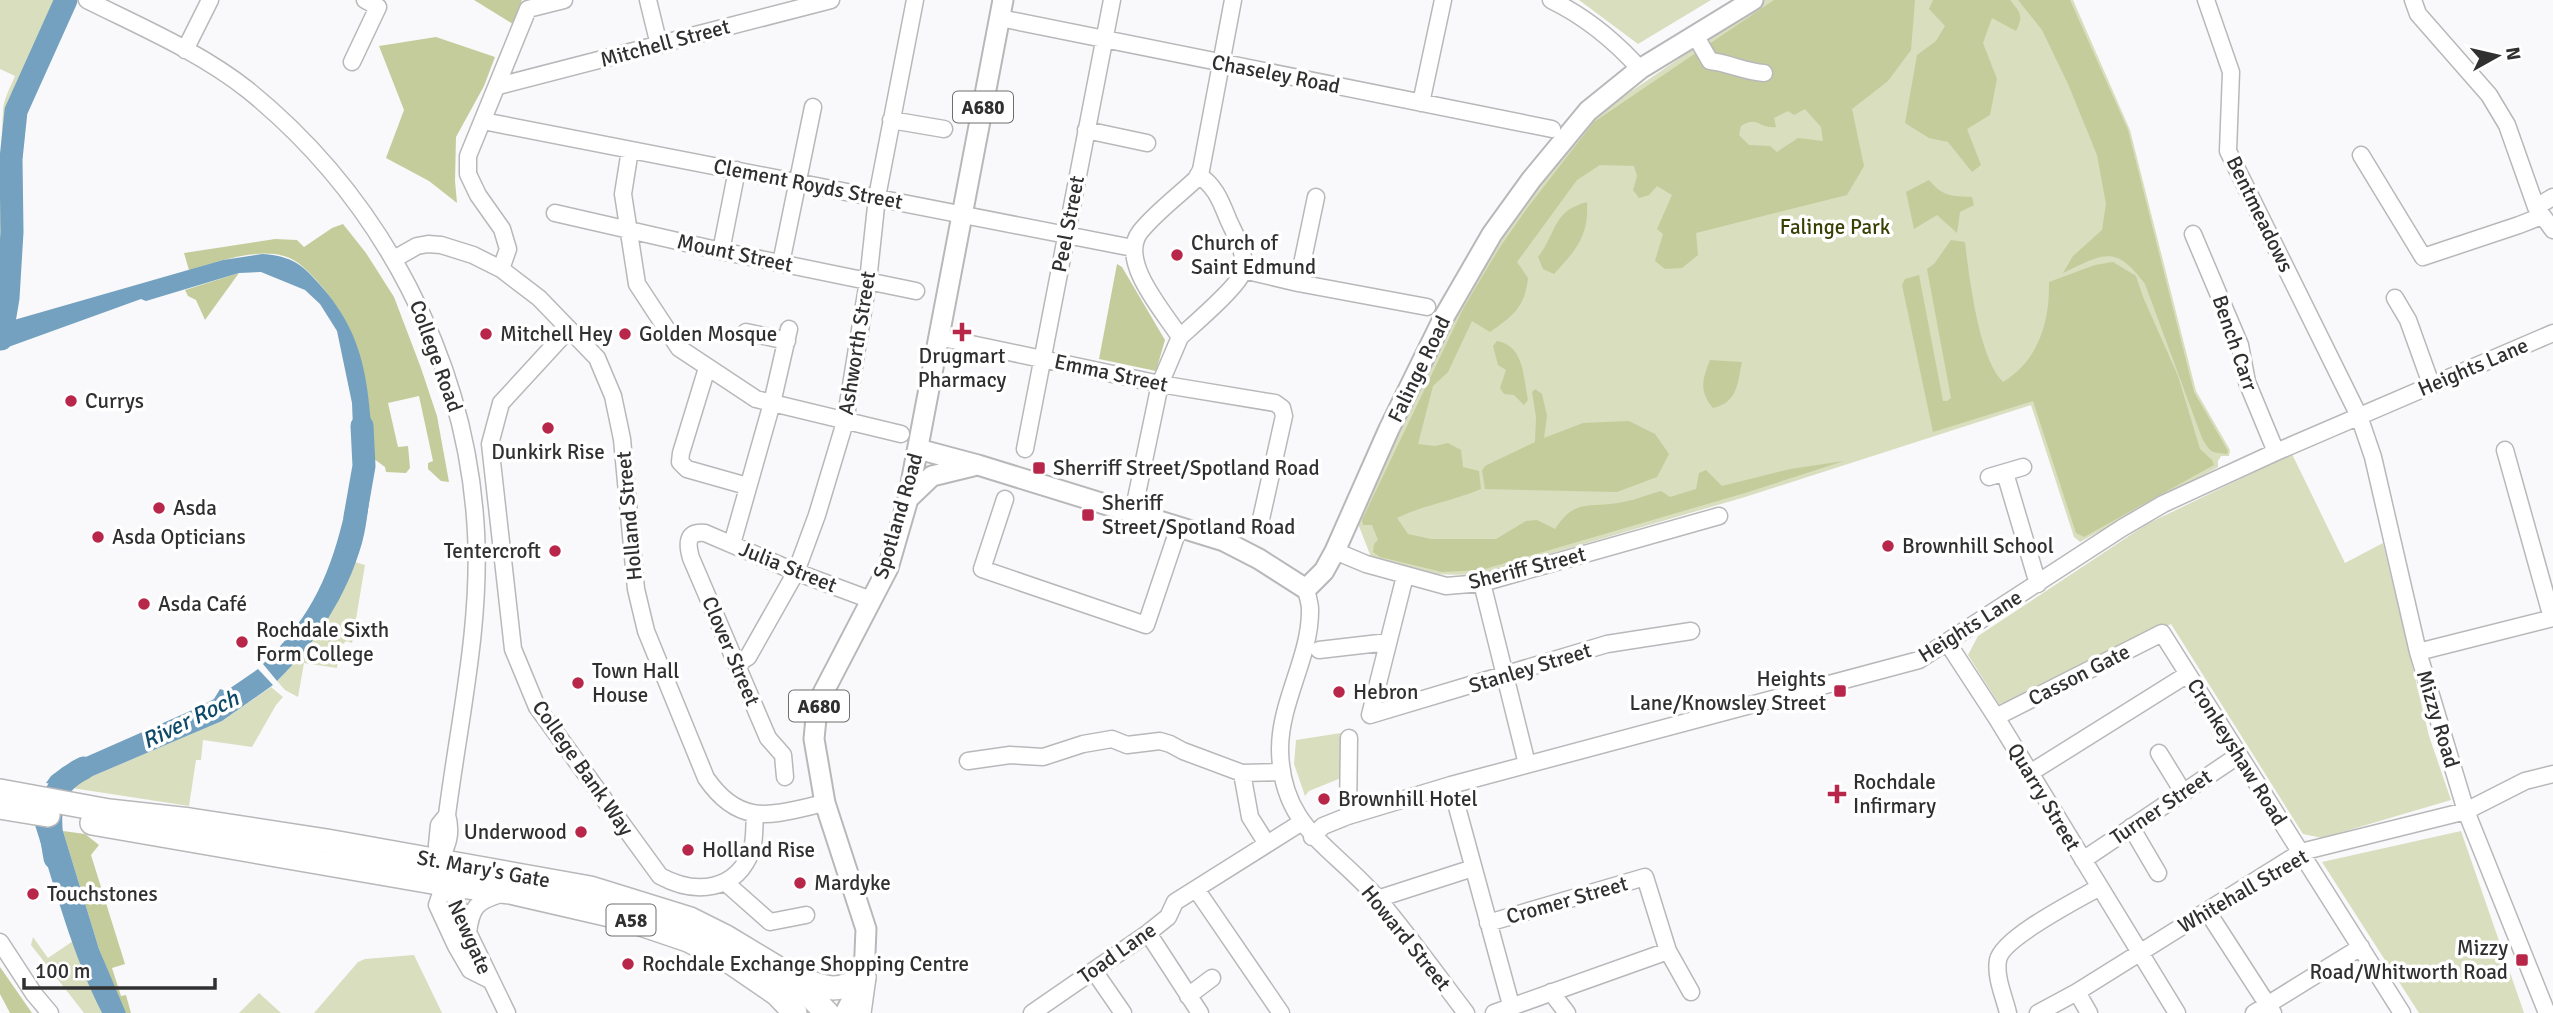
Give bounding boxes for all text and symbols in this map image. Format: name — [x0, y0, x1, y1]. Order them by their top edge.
street label: Mitchell Street — [597, 13, 733, 73]
north arrow — [2462, 21, 2532, 91]
text: N — [2500, 46, 2526, 62]
street label: Chaseley Road — [1210, 49, 1342, 99]
road number: A680 — [953, 92, 1013, 122]
street label: Bentmeadows — [2221, 152, 2299, 276]
street label: Clement Royds Street — [711, 153, 905, 215]
street label: Peel Street — [1046, 173, 1090, 275]
park label: Falinge Park — [1780, 214, 1891, 240]
street label: Mount Street — [675, 228, 795, 278]
place label: Church of Saint Edmund — [1191, 230, 1316, 280]
marker: Church of Saint Edmund — [1169, 247, 1185, 263]
street label: Ashworth Street — [833, 269, 881, 417]
street label: Bench Carr — [2207, 292, 2264, 394]
street label: College Road — [404, 297, 468, 415]
street label: Falinge Road — [1382, 311, 1456, 427]
place label: Mitchell Hey — [500, 321, 613, 347]
place label: Golden Mosque — [639, 321, 777, 347]
marker: Drugmart Pharmacy — [954, 324, 970, 340]
marker: Mitchell Hey — [478, 326, 494, 342]
marker: Golden Mosque — [617, 326, 633, 342]
street label: Heights Lane — [2414, 332, 2532, 402]
place label: Drugmart Pharmacy — [918, 343, 1007, 393]
street label: Emma Street — [1052, 348, 1170, 398]
place label: Currys — [85, 388, 144, 414]
marker: Currys — [63, 393, 79, 409]
marker: Dunkirk Rise — [540, 420, 556, 436]
place label: Dunkirk Rise — [491, 439, 605, 465]
street label: Holland Street — [610, 450, 648, 582]
street label: Spotland Road — [868, 450, 928, 582]
place label: Sherriff Street/Spotland Road — [1053, 455, 1320, 481]
marker: Sherriff Street/Spotland Road — [1031, 460, 1047, 476]
place label: Sheriff Street/Spotland Road — [1102, 490, 1295, 540]
place label: Asda — [173, 495, 217, 521]
marker: Asda — [151, 500, 167, 516]
marker: Sheriff Street/Spotland Road — [1080, 507, 1096, 523]
place label: Asda Opticians — [112, 524, 246, 550]
marker: Asda Opticians — [90, 529, 106, 545]
place label: Brownhill School — [1902, 533, 2054, 559]
street label: Julia Street — [736, 536, 840, 598]
place label: Tentercroft — [444, 538, 541, 564]
marker: Brownhill School — [1880, 538, 1896, 554]
street label: Sheriff Street — [1466, 541, 1588, 595]
marker: Tentercroft — [547, 543, 563, 559]
street label: Heights Lane — [1913, 584, 2027, 668]
place label: Asda Café — [158, 591, 247, 617]
street label: Clover Street — [696, 592, 766, 710]
marker: Asda Café — [136, 596, 152, 612]
place label: Rochdale Sixth Form College — [256, 617, 389, 667]
marker: Rochdale Sixth Form College — [234, 634, 250, 650]
street label: Stanley Street — [1466, 637, 1594, 699]
street label: Casson Gate — [2024, 638, 2134, 712]
place label: Town Hall House — [592, 658, 679, 708]
place label: Heights Lane/Knowsley Street — [1629, 666, 1826, 716]
street label: Mizzy Road — [2411, 667, 2465, 771]
street label: Cronkeyshaw Road — [2181, 674, 2293, 830]
marker: Town Hall House — [570, 675, 586, 691]
place label: Hebron — [1353, 679, 1418, 705]
water label: River Roch — [137, 683, 245, 755]
marker: Heights Lane/Knowsley Street — [1832, 683, 1848, 699]
marker: Hebron — [1331, 684, 1347, 700]
road number: A680 — [789, 691, 849, 722]
street label: College Bank Way — [527, 695, 639, 841]
street label: Quarry Street — [2002, 738, 2086, 856]
street label: Turner Street — [2105, 764, 2217, 850]
place label: Rochdale Infirmary — [1853, 769, 1936, 819]
marker: Rochdale Infirmary — [1827, 784, 1847, 804]
place label: Brownhill Hotel — [1338, 786, 1478, 812]
marker: Brownhill Hotel — [1316, 791, 1332, 807]
place label: Underwood — [464, 819, 567, 845]
marker: Underwood — [573, 824, 589, 840]
place label: Holland Rise — [702, 837, 815, 863]
marker: Holland Rise — [680, 842, 696, 858]
street label: Whitehall Street — [2173, 843, 2313, 939]
street label: St. Mary's Gate — [415, 844, 552, 894]
place label: Mardyke — [814, 870, 891, 896]
street label: Cromer Street — [1503, 870, 1631, 930]
marker: Mardyke — [792, 875, 808, 891]
street label: Howard Street — [1355, 880, 1457, 996]
place label: Touchstones — [47, 881, 158, 907]
marker: Touchstones — [25, 886, 41, 902]
street label: Newgate — [442, 896, 498, 978]
road number: A58 — [606, 904, 656, 936]
street label: Toad Lane — [1073, 917, 1161, 989]
place label: Mizzy Road/Whitworth Road — [2309, 935, 2508, 985]
scale bar — [24, 946, 215, 990]
place label: Rochdale Exchange Shopping Centre — [642, 951, 969, 977]
marker: Mizzy Road/Whitworth Road — [2514, 952, 2530, 968]
marker: Rochdale Exchange Shopping Centre — [620, 956, 636, 972]
text: 100 m — [35, 958, 90, 984]

